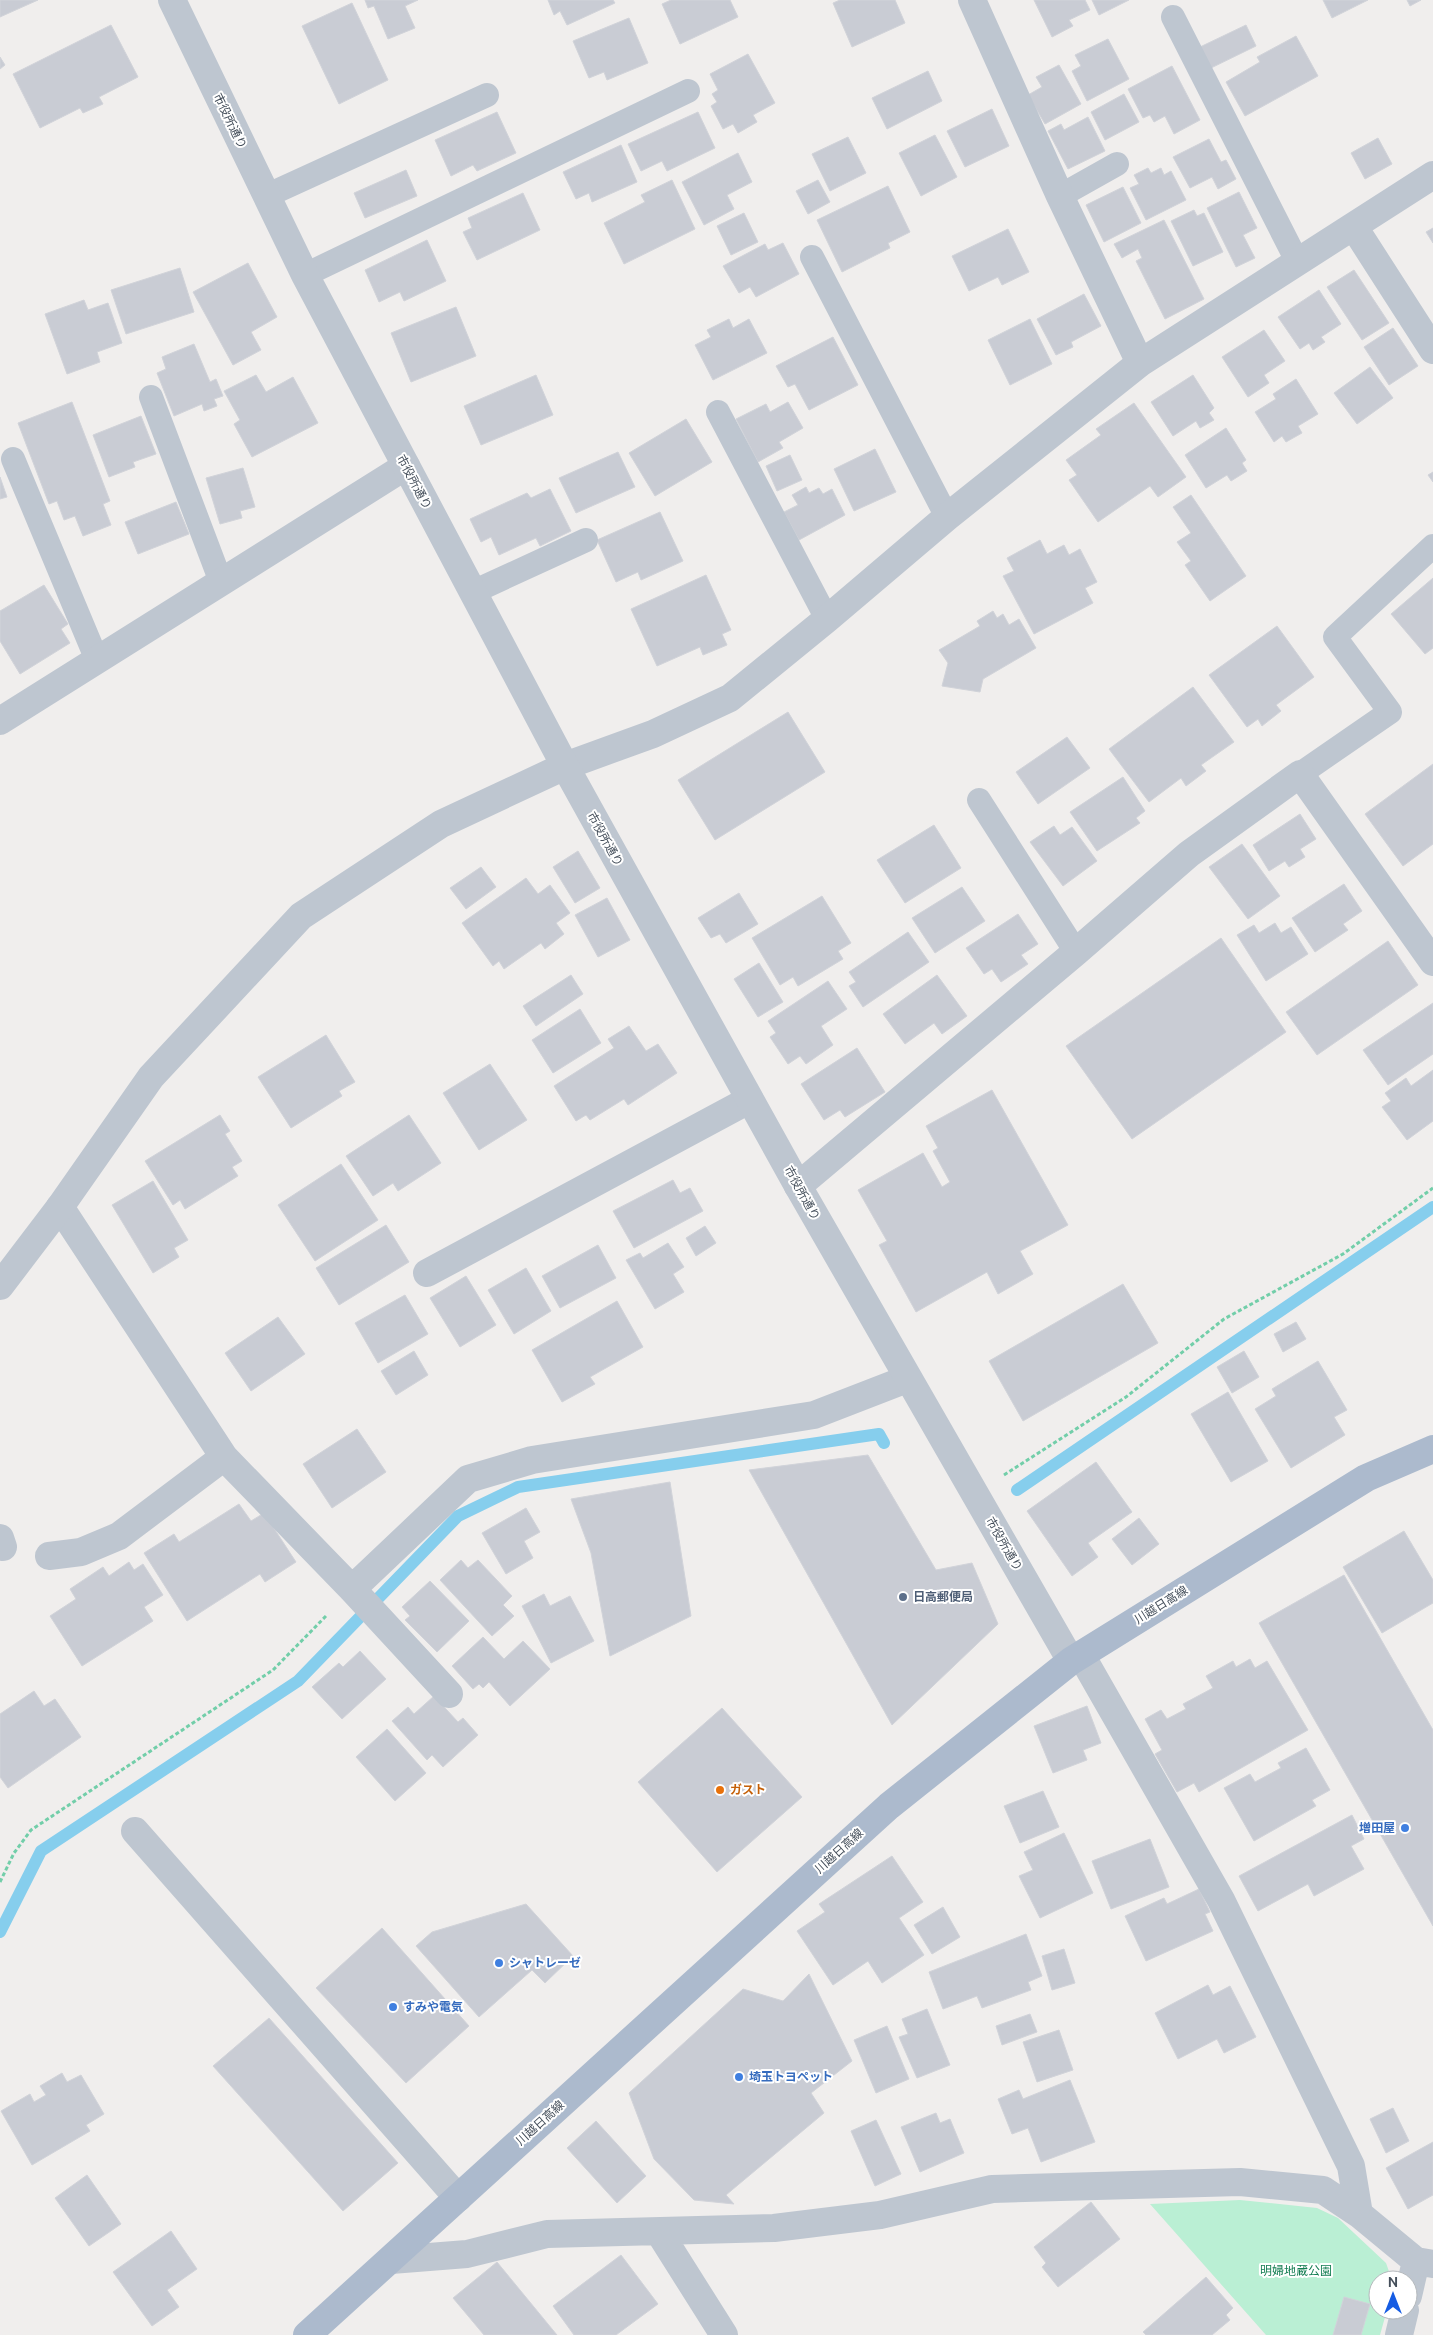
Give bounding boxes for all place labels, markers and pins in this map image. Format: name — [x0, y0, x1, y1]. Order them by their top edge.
place label: 日高郵便局 — [913, 1590, 973, 1603]
marker: 日高郵便局 — [897, 1591, 909, 1603]
place label: ガスト — [730, 1783, 766, 1796]
marker: ガスト — [714, 1784, 726, 1796]
place label: 増田屋 — [1359, 1821, 1395, 1834]
marker: 増田屋 — [1399, 1822, 1411, 1834]
place label: シャトレーゼ — [509, 1956, 581, 1969]
marker: シャトレーゼ — [493, 1957, 505, 1969]
place label: すみや電気 — [403, 2000, 463, 2013]
marker: すみや電気 — [387, 2001, 399, 2013]
place label: 埼玉トヨペット — [749, 2070, 833, 2083]
marker: 埼玉トヨペット — [733, 2071, 745, 2083]

